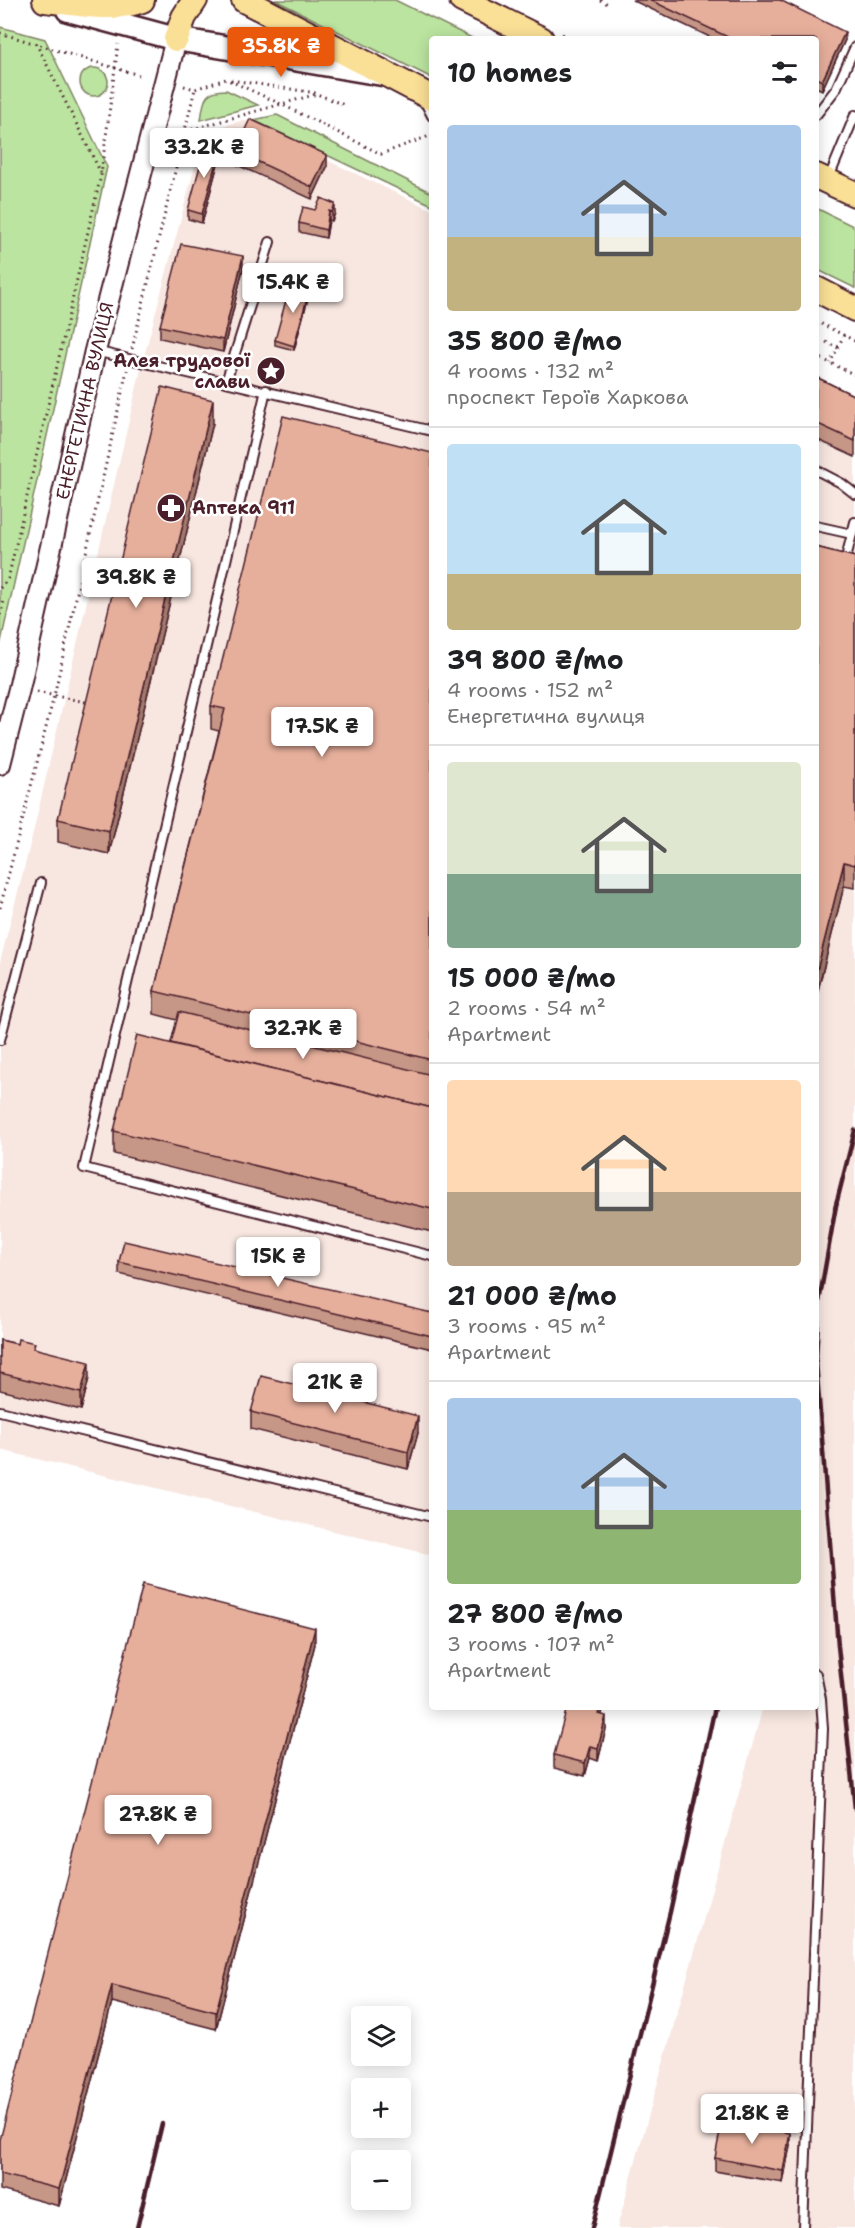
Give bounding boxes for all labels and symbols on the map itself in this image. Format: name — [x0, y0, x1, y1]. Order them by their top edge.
pin: 35.8K ₴ — [226, 27, 336, 78]
pin: 33.2K ₴ — [149, 128, 259, 179]
pin: 15.4K ₴ — [238, 263, 348, 314]
street label: ЕНЕРГЕТИЧНА ВУЛИЦЯ — [51, 300, 119, 502]
place label: Алея трудової слави — [113, 349, 251, 394]
place icon: Алея трудової слави — [255, 355, 287, 387]
pharmacy icon: Аптека 911 — [155, 492, 187, 524]
place label: Аптека 911 — [192, 496, 295, 520]
pin: 39.8K ₴ — [81, 558, 191, 609]
pin: 17.5K ₴ — [267, 707, 377, 758]
pin: 32.7K ₴ — [248, 1009, 358, 1060]
pin: 15K ₴ — [236, 1237, 320, 1288]
pin: 21K ₴ — [293, 1363, 377, 1414]
pin: 27.8K ₴ — [103, 1795, 213, 1846]
pin: 21.8K ₴ — [697, 2094, 807, 2145]

